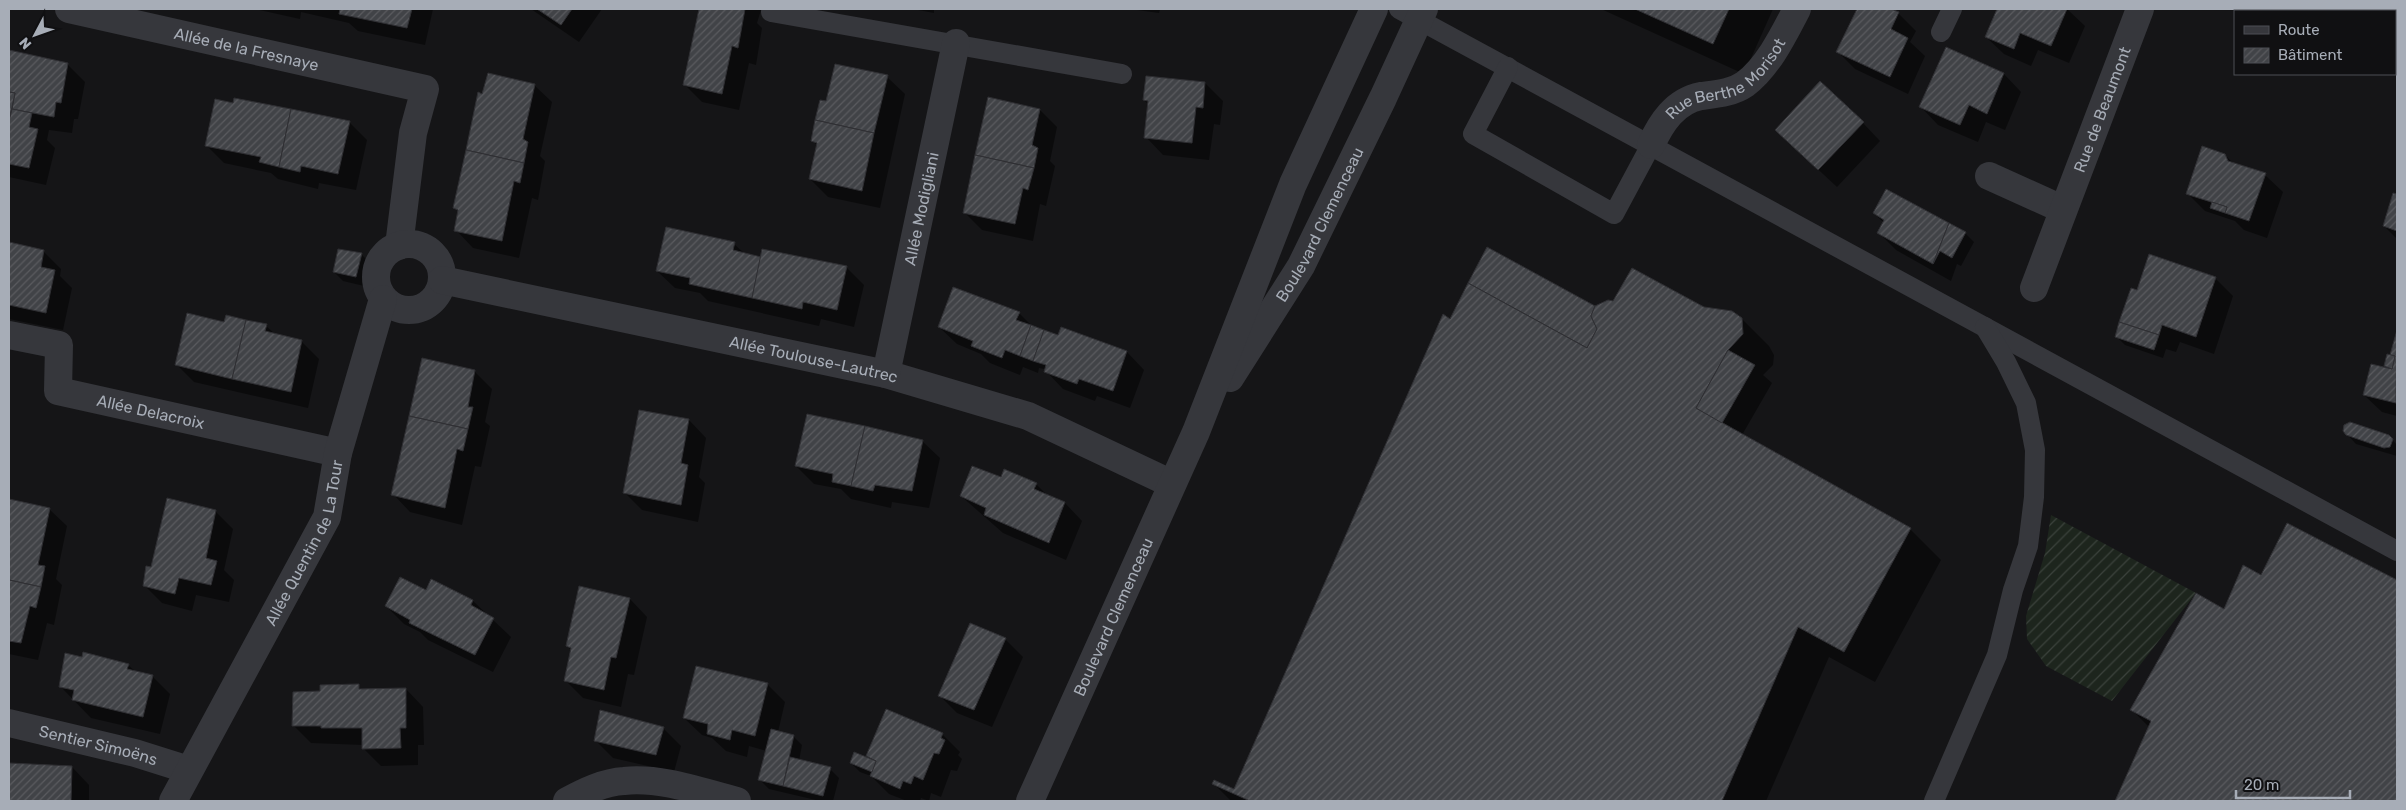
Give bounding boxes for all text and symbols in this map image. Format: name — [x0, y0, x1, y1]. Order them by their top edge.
north arrow — [10, 10, 60, 60]
legend — [2234, 10, 2396, 75]
text: Route — [2278, 21, 2320, 39]
street label: Allée de la Fresnaye — [173, 23, 321, 74]
text: N — [16, 34, 35, 53]
street label: Rue Berthe Morisot — [1661, 35, 1789, 123]
street label: Rue de Beaumont — [2069, 44, 2134, 175]
text: Bâtiment — [2278, 46, 2342, 64]
street label: Boulevard Clemenceau — [1271, 144, 1367, 305]
street label: Allée Modigliani — [900, 150, 942, 267]
street label: Allée Toulouse-Lautrec — [728, 332, 900, 387]
street label: Allée Delacroix — [95, 390, 207, 433]
street label: Allée Quentin de La Tour — [261, 458, 346, 629]
street label: Boulevard Clemenceau — [1069, 535, 1157, 699]
street label: Sentier Simoëns — [37, 721, 160, 769]
scale bar — [2236, 768, 2350, 800]
text: 20 m — [2244, 776, 2279, 794]

